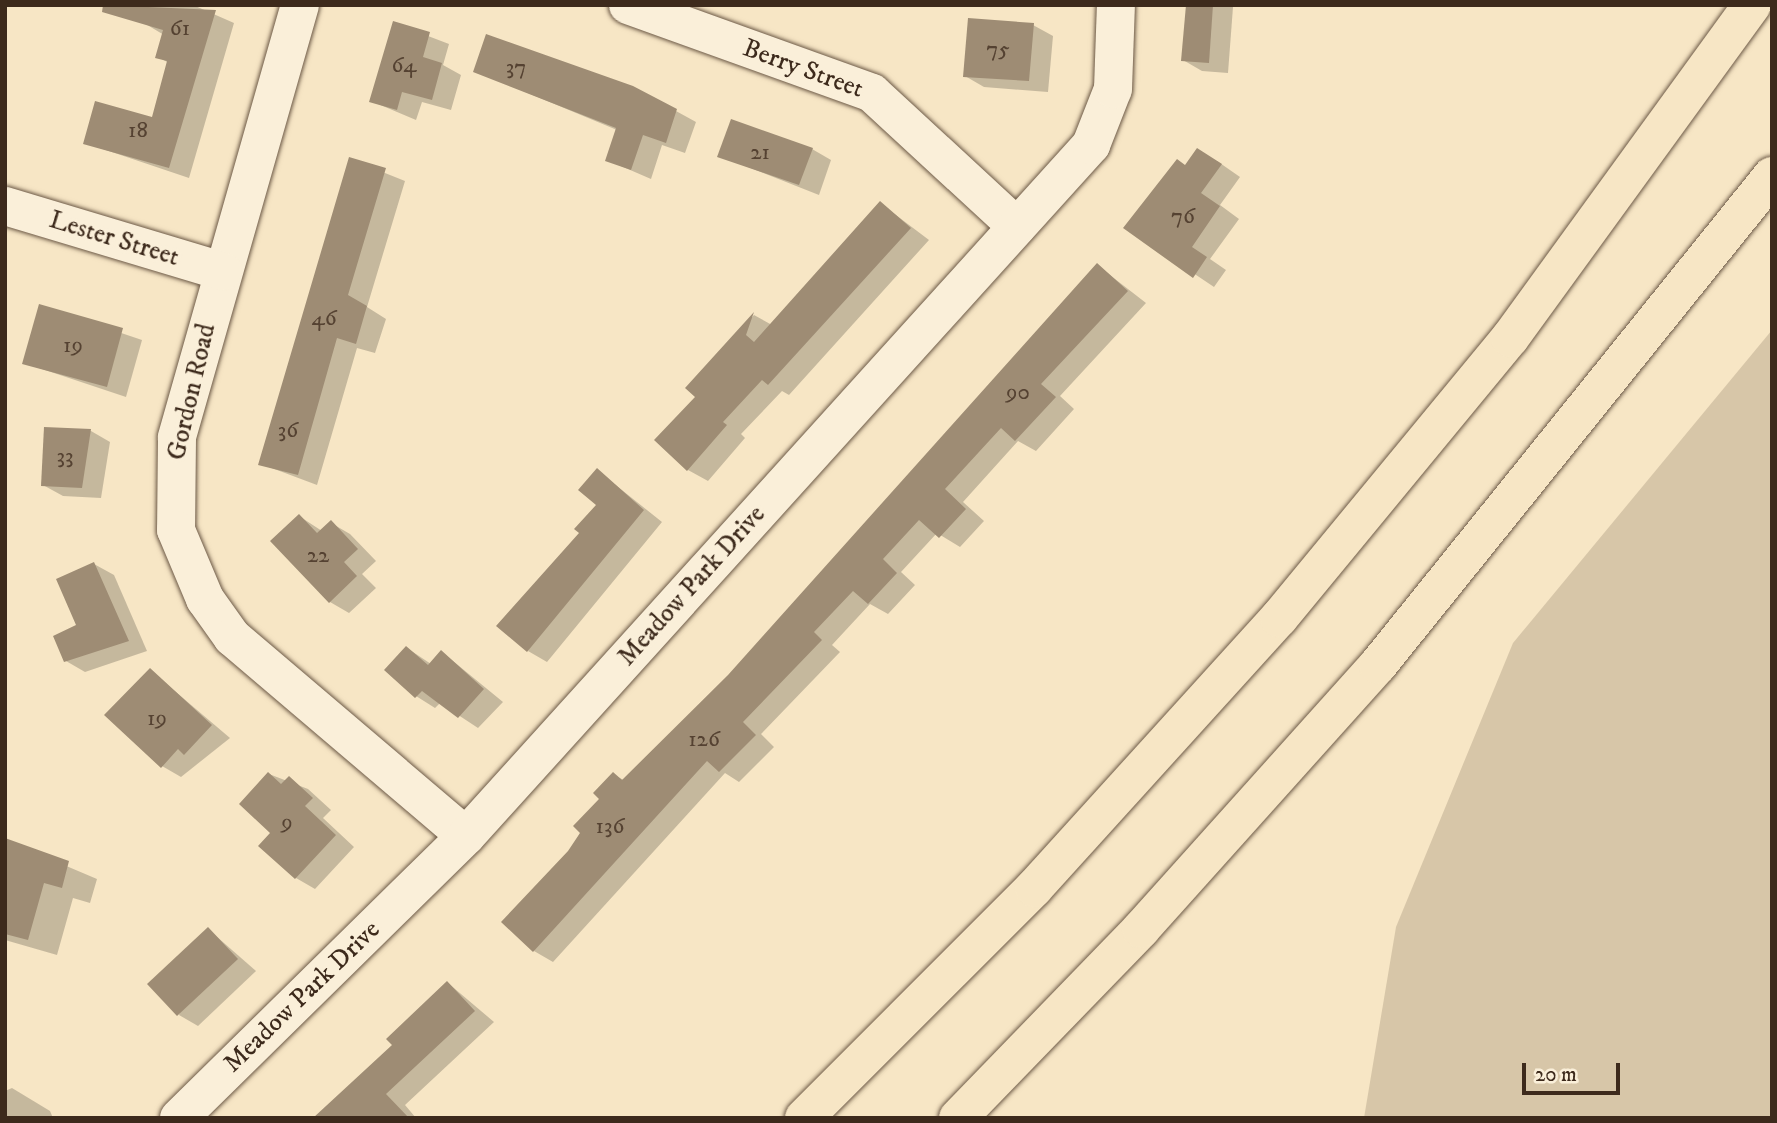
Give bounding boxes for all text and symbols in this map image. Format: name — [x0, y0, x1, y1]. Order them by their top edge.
house number: 61 — [170, 15, 190, 43]
street label: Berry Street — [738, 33, 868, 105]
house number: 75 — [986, 36, 1010, 64]
house number: 64 — [391, 52, 417, 80]
house number: 37 — [506, 54, 526, 82]
house number: 18 — [128, 117, 148, 145]
house number: 21 — [750, 139, 770, 167]
house number: 76 — [1171, 203, 1195, 231]
street label: Lester Street — [45, 204, 183, 274]
house number: 46 — [311, 305, 337, 333]
street label: Gordon Road — [161, 321, 223, 463]
house number: 19 — [63, 332, 83, 360]
house number: 90 — [1006, 379, 1030, 407]
house number: 36 — [278, 417, 298, 445]
house number: 33 — [56, 443, 74, 471]
street label: Meadow Park Drive — [612, 499, 772, 673]
house number: 22 — [307, 542, 329, 570]
house number: 19 — [147, 705, 167, 733]
house number: 126 — [688, 726, 720, 754]
house number: 9 — [281, 809, 293, 837]
house number: 136 — [596, 813, 624, 841]
street label: Meadow Park Drive — [217, 915, 387, 1079]
scale bar — [1525, 1050, 1623, 1094]
text: 20 m — [1535, 1062, 1577, 1088]

